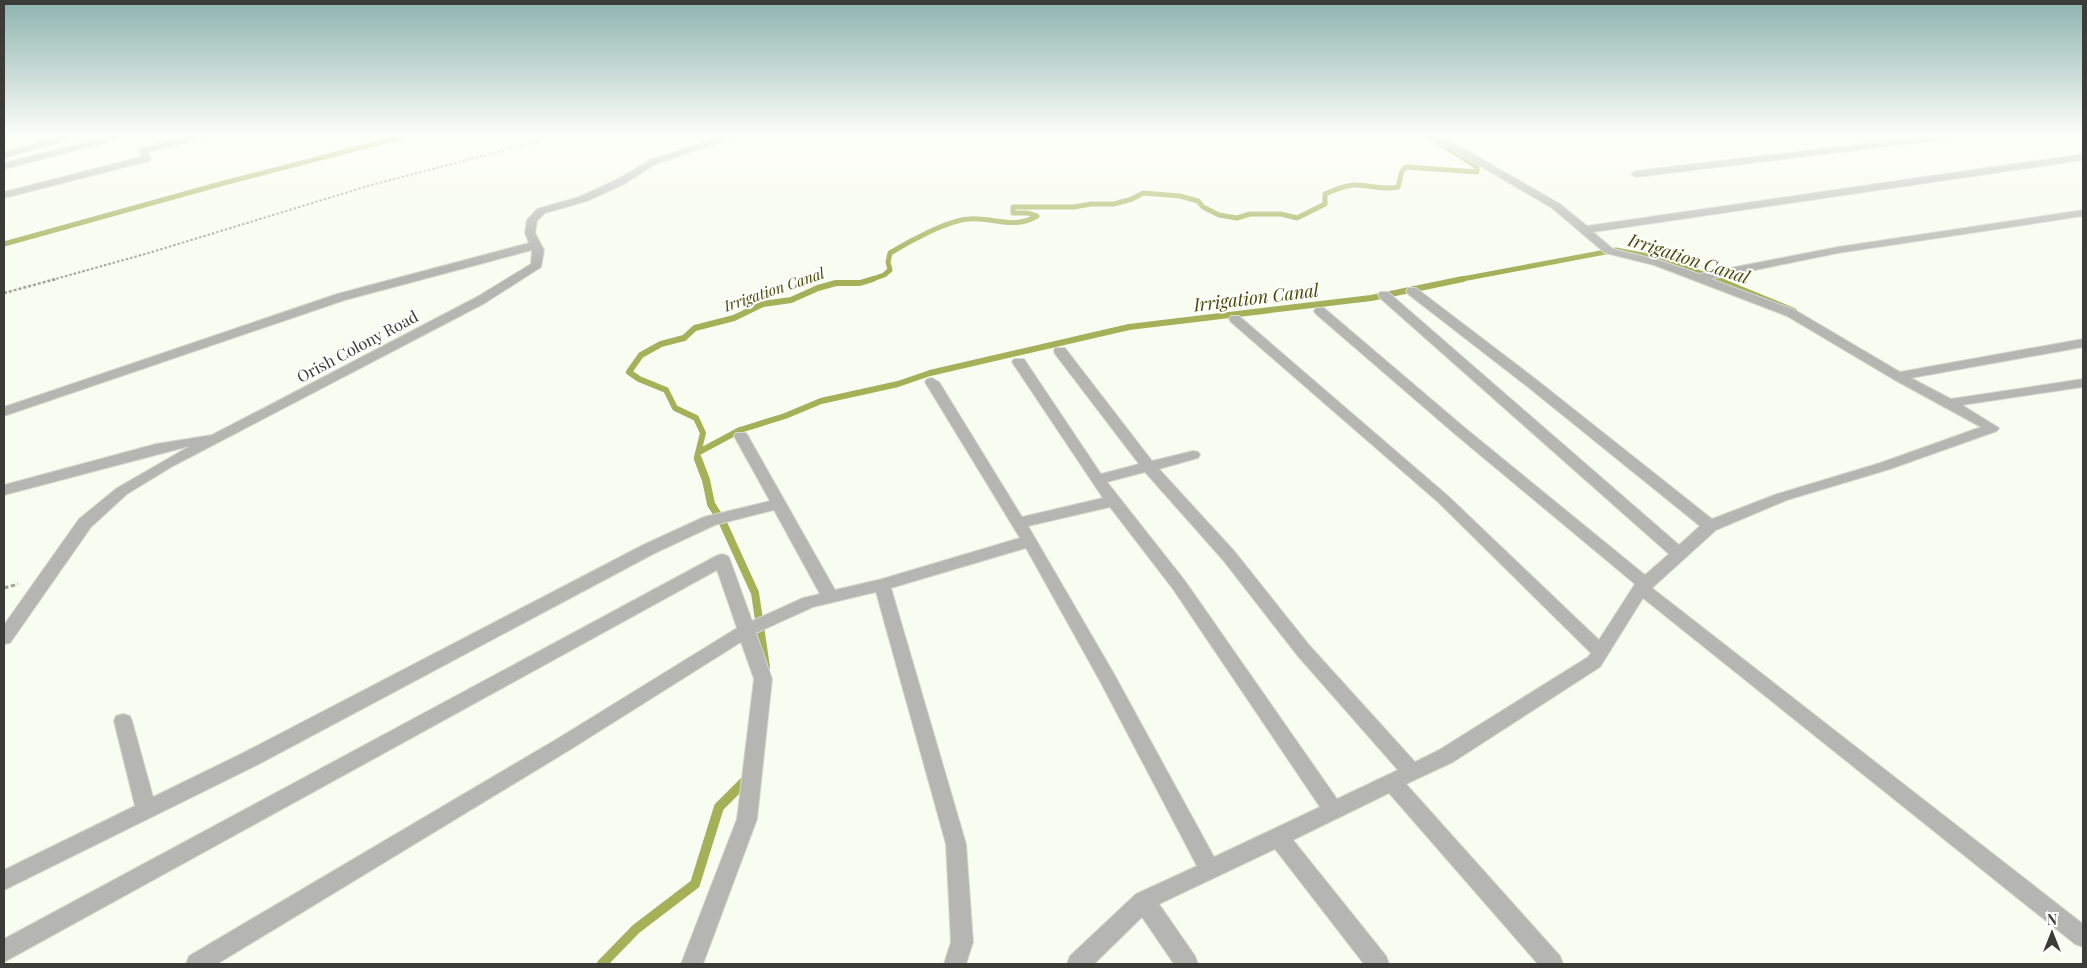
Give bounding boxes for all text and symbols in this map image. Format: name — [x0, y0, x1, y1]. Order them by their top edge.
water label: Irrigation Canal — [1624, 227, 1754, 289]
water label: Irrigation Canal — [720, 262, 828, 316]
water label: Irrigation Canal — [1191, 277, 1321, 317]
street label: Orish Colony Road — [293, 305, 421, 387]
north arrow — [2027, 908, 2077, 958]
text: N — [2047, 910, 2057, 929]

